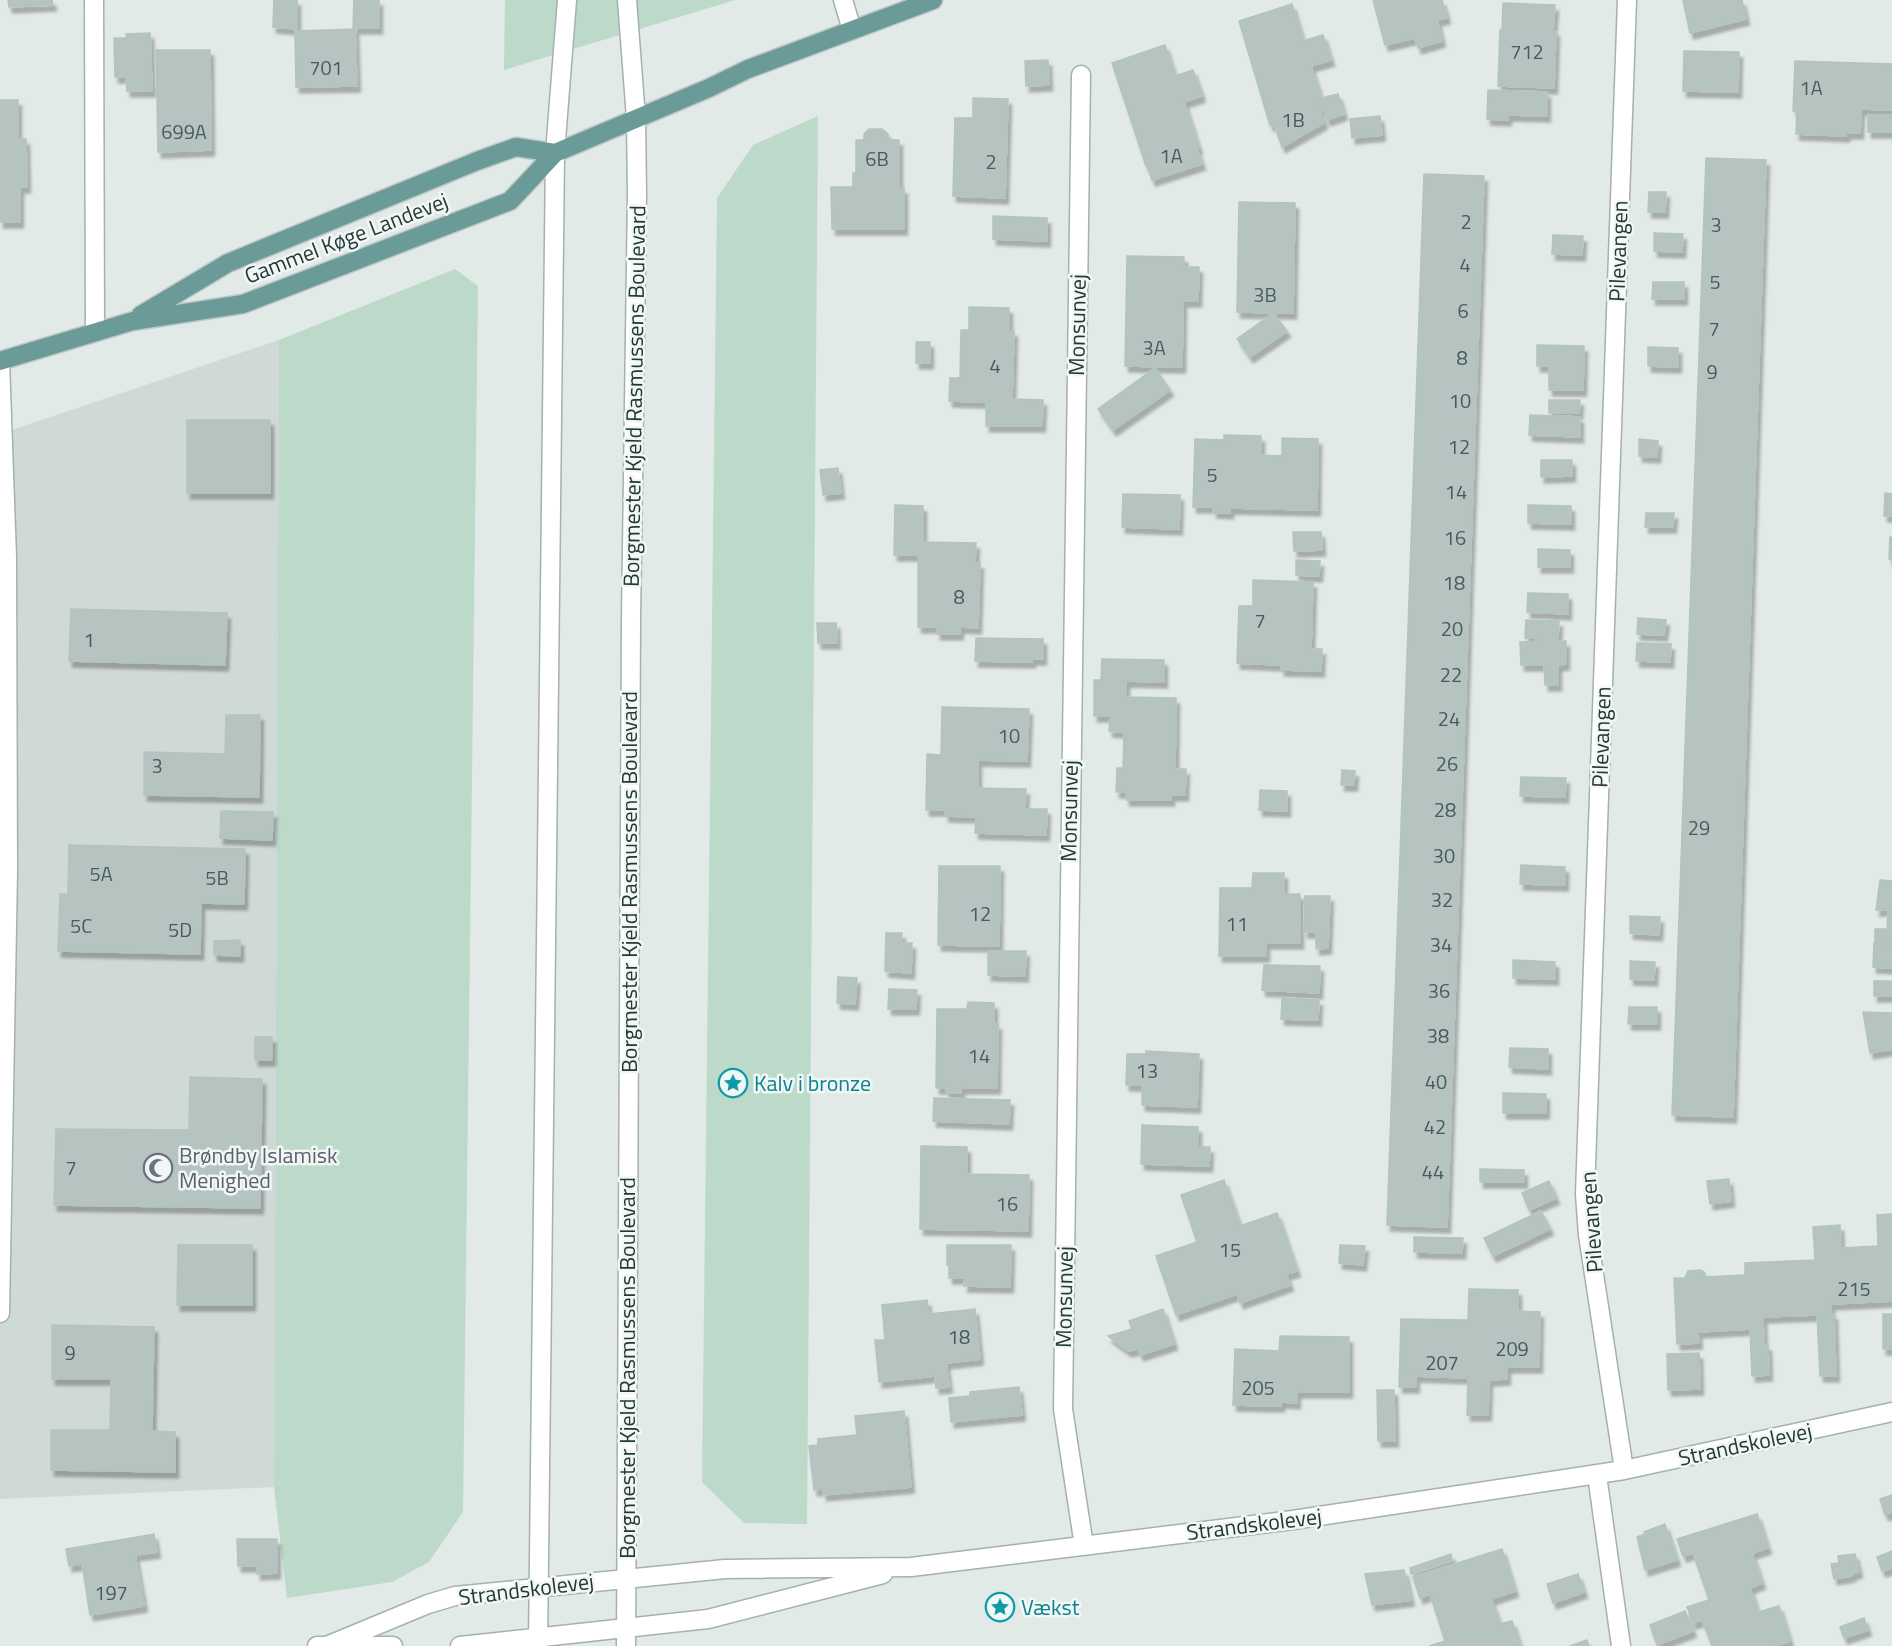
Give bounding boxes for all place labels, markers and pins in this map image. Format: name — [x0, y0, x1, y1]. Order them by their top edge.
place label: Kalv i bronze — [754, 1066, 871, 1100]
place icon: Kalv i bronze — [717, 1067, 749, 1099]
place label: Brøndby Islamisk Menighed — [179, 1138, 338, 1197]
mosque icon: Brøndby Islamisk Menighed — [142, 1152, 174, 1184]
place label: Vækst — [1021, 1590, 1080, 1624]
place icon: Vækst — [984, 1591, 1016, 1623]

